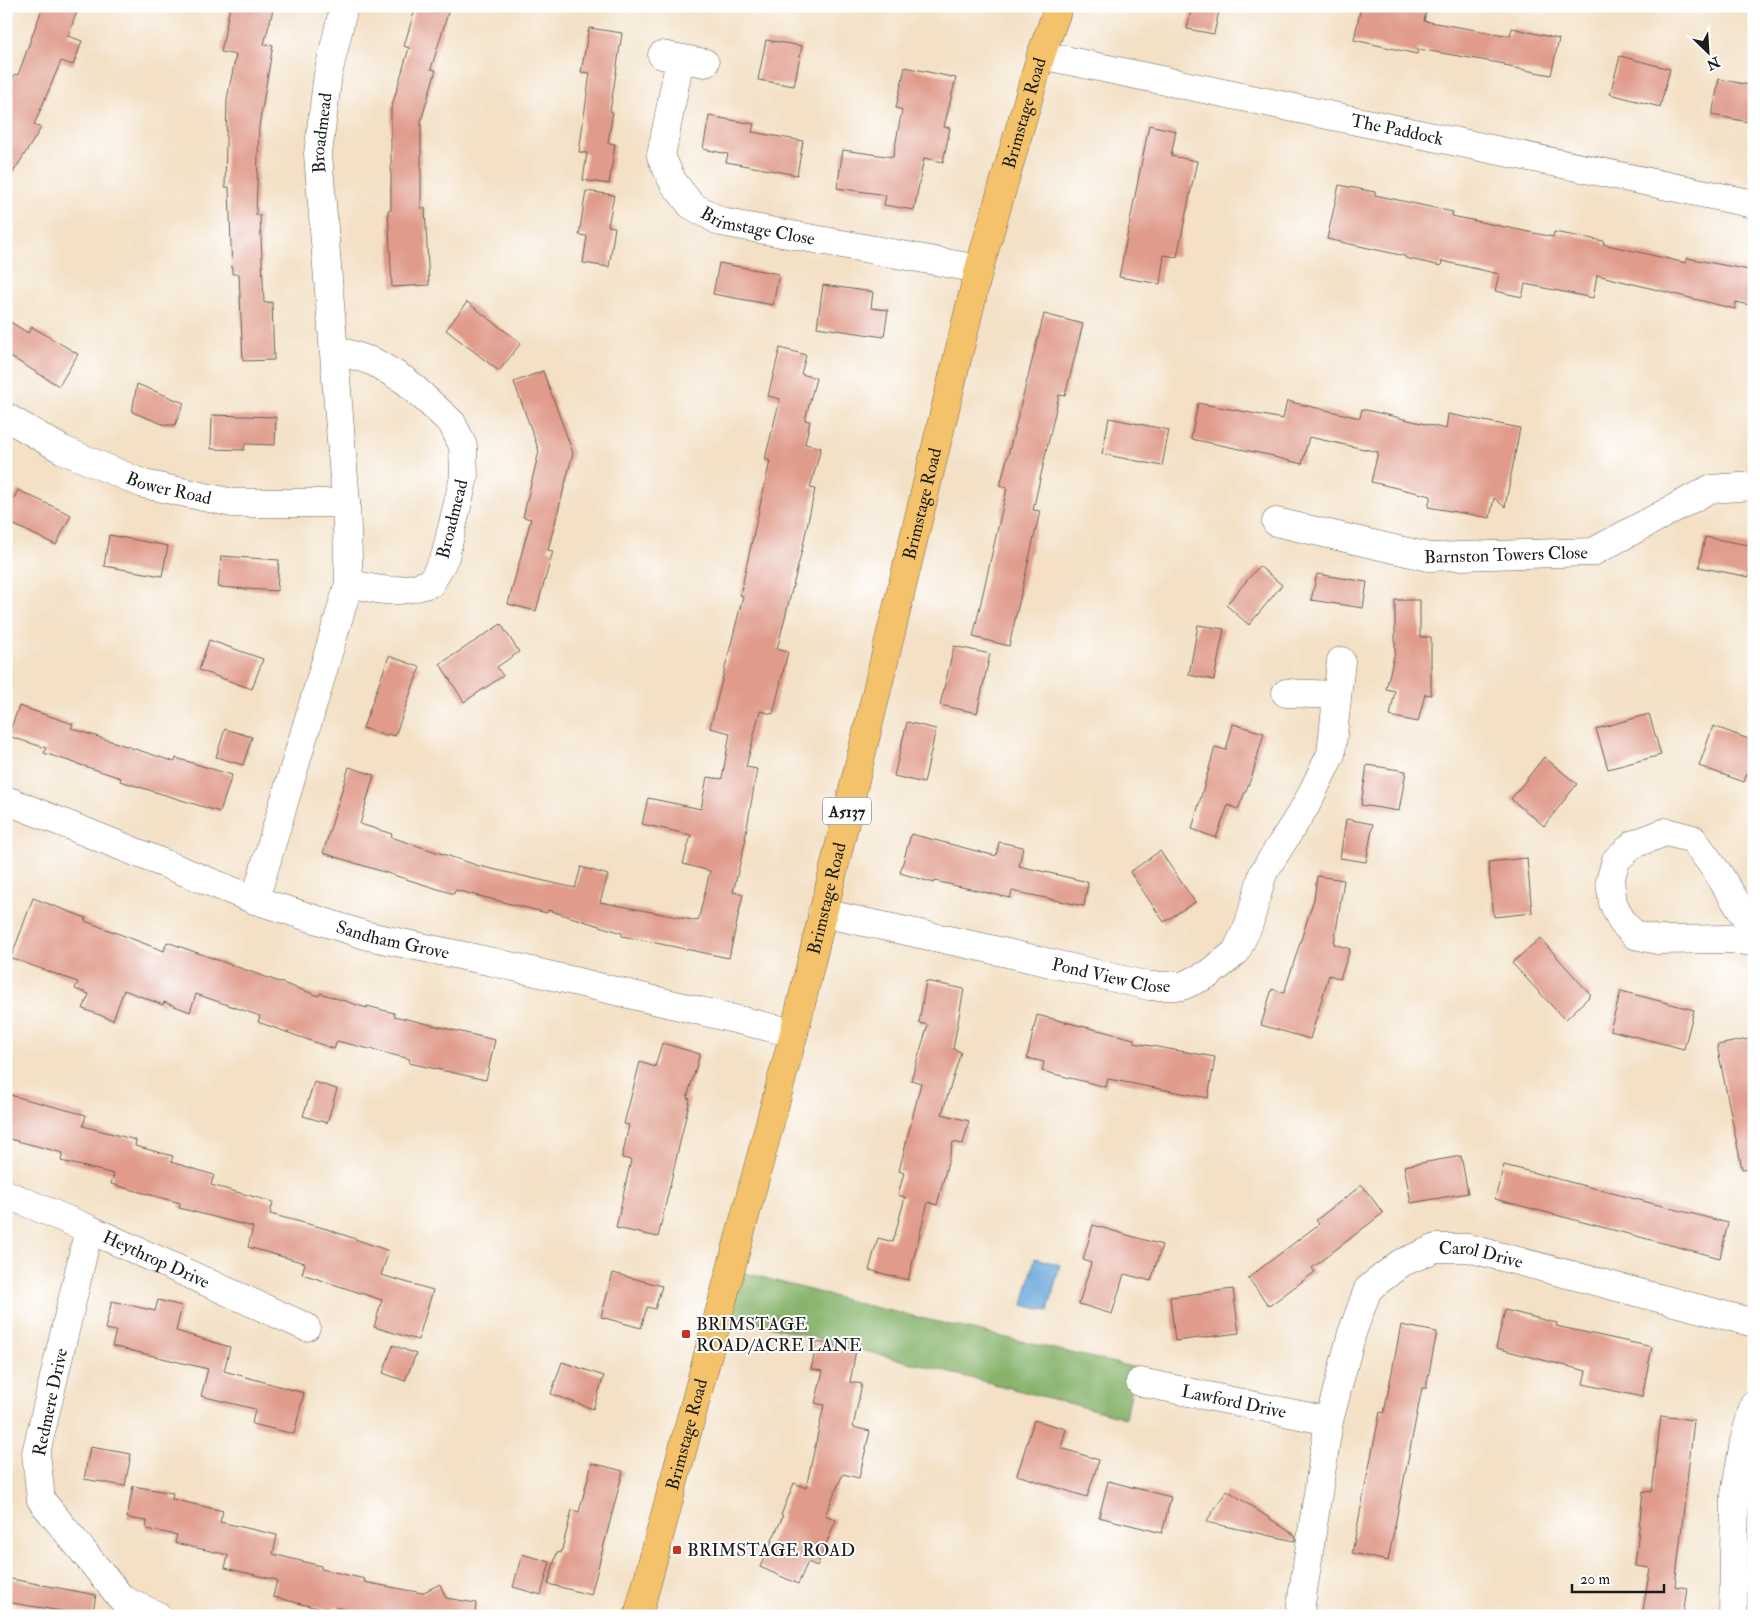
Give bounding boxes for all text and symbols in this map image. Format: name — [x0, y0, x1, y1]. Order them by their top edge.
north arrow — [1682, 28, 1732, 78]
text: N — [1704, 53, 1723, 74]
street label: Brimstage Road — [998, 55, 1052, 171]
street label: Broadmead — [307, 91, 338, 174]
street label: The Paddock — [1349, 109, 1446, 151]
street label: Brimstage Close — [696, 202, 817, 251]
street label: Brimstage Road — [898, 445, 947, 562]
street label: Bower Road — [123, 467, 214, 510]
street label: Broadmead — [432, 477, 473, 561]
street label: Barnston Towers Close — [1424, 541, 1589, 569]
road number: A5137 — [823, 798, 871, 824]
street label: Brimstage Road — [802, 840, 852, 957]
street label: Sandham Grove — [333, 916, 452, 965]
street label: Pond View Close — [1050, 953, 1171, 998]
street label: Heythrop Drive — [99, 1226, 214, 1294]
street label: Carol Drive — [1439, 1237, 1526, 1274]
place label: BRIMSTAGE ROAD/ACRE LANE — [696, 1313, 862, 1357]
marker: BRIMSTAGE ROAD/ACRE LANE — [680, 1328, 692, 1340]
street label: Redmere Drive — [28, 1346, 73, 1458]
street label: Brimstage Road — [661, 1376, 713, 1493]
street label: Lawford Drive — [1180, 1380, 1289, 1424]
place label: BRIMSTAGE ROAD — [687, 1539, 855, 1562]
marker: BRIMSTAGE ROAD — [671, 1544, 683, 1556]
scale bar — [1572, 1562, 1665, 1594]
text: 20 m — [1580, 1570, 1610, 1589]

